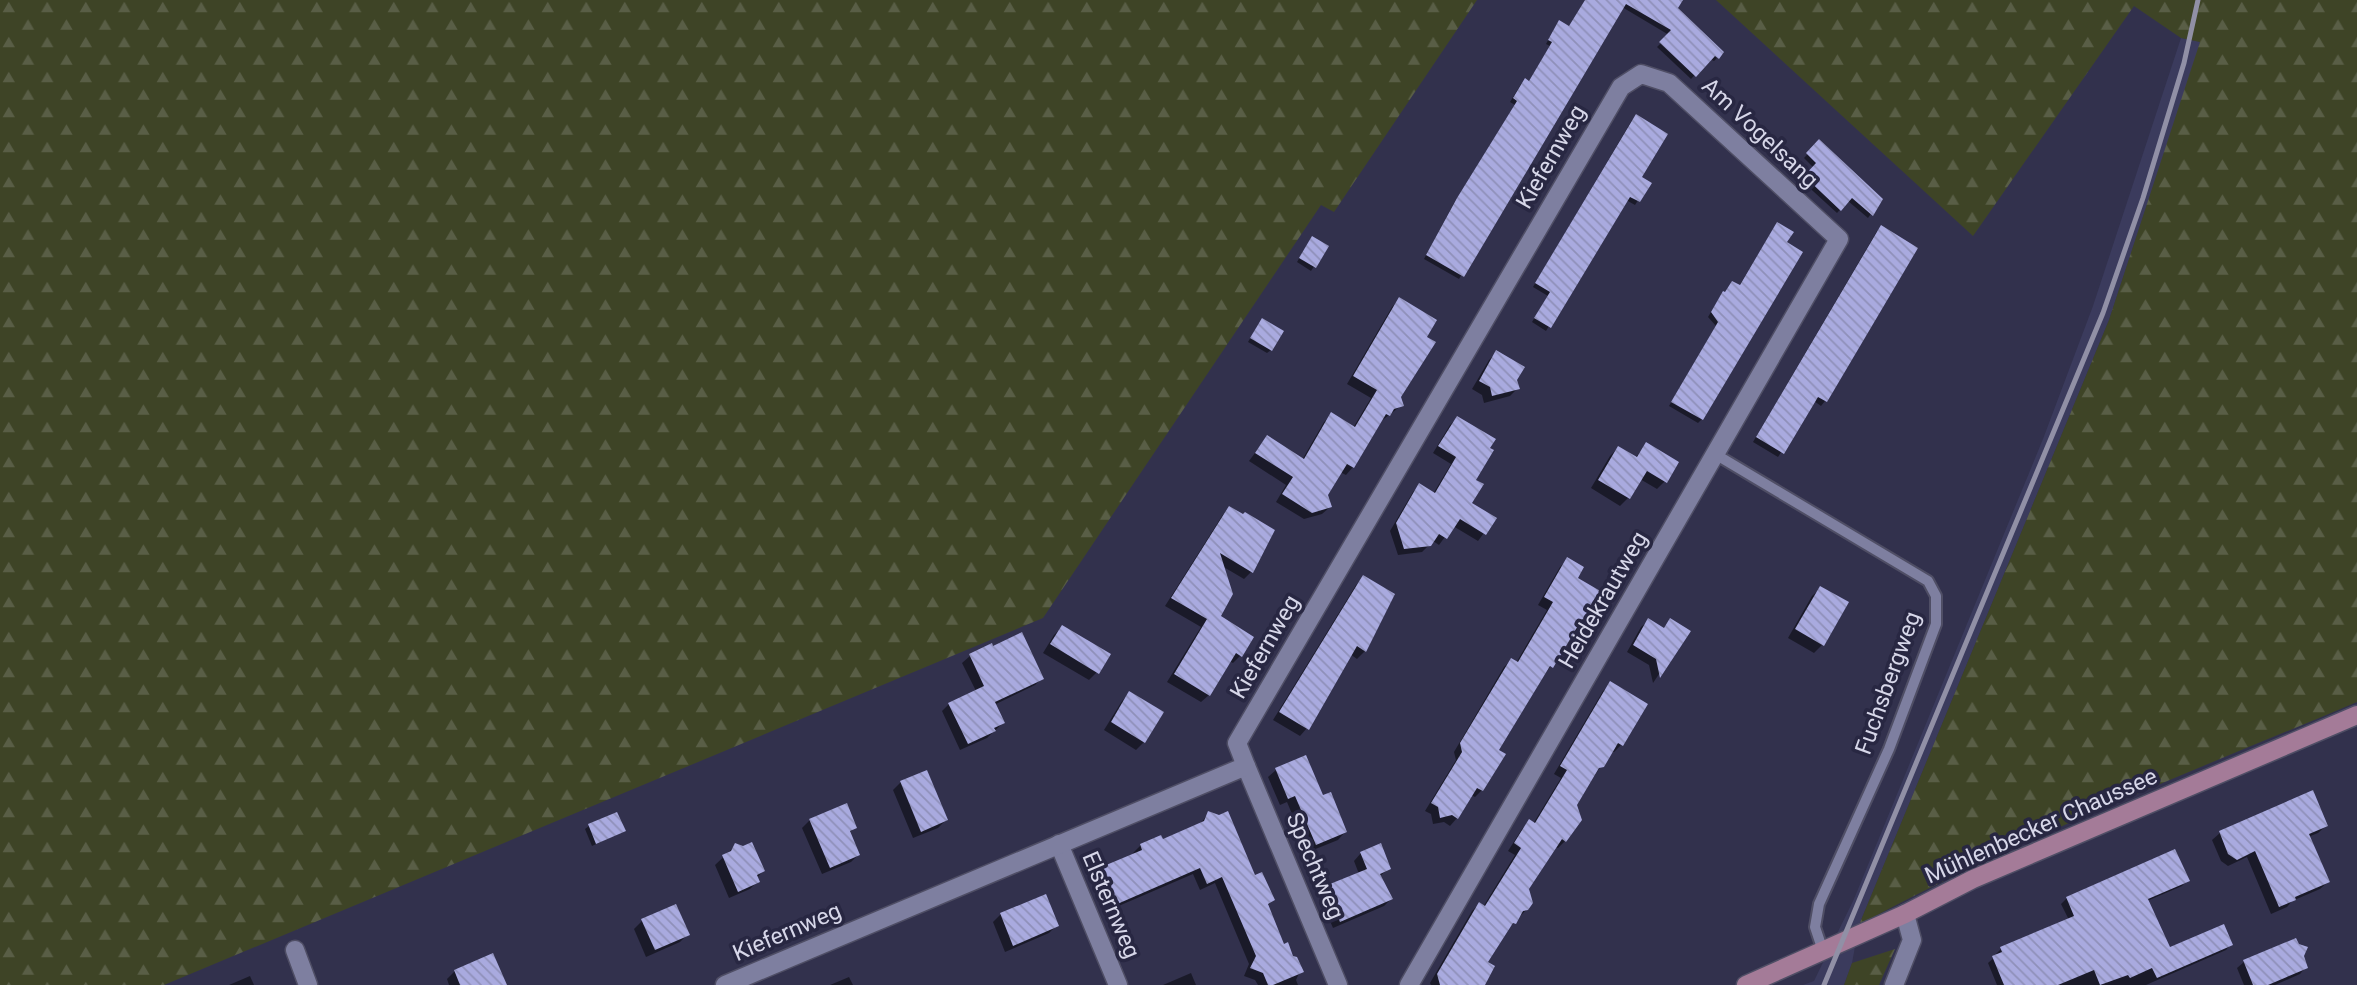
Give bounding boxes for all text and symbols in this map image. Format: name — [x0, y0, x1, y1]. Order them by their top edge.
street label: Am Vogelsang — [1696, 72, 1824, 194]
street label: Kiefernweg — [1511, 100, 1591, 214]
street label: Heidekrautweg — [1553, 527, 1653, 673]
street label: Kiefernweg — [1225, 590, 1305, 704]
street label: Fuchsbergweg — [1850, 608, 1926, 758]
street label: Mühlenbecker Chaussee — [1921, 763, 2161, 889]
street label: Spechtweg — [1280, 809, 1350, 923]
street label: Elsternweg — [1076, 848, 1146, 962]
street label: Kiefernweg — [729, 897, 845, 967]

